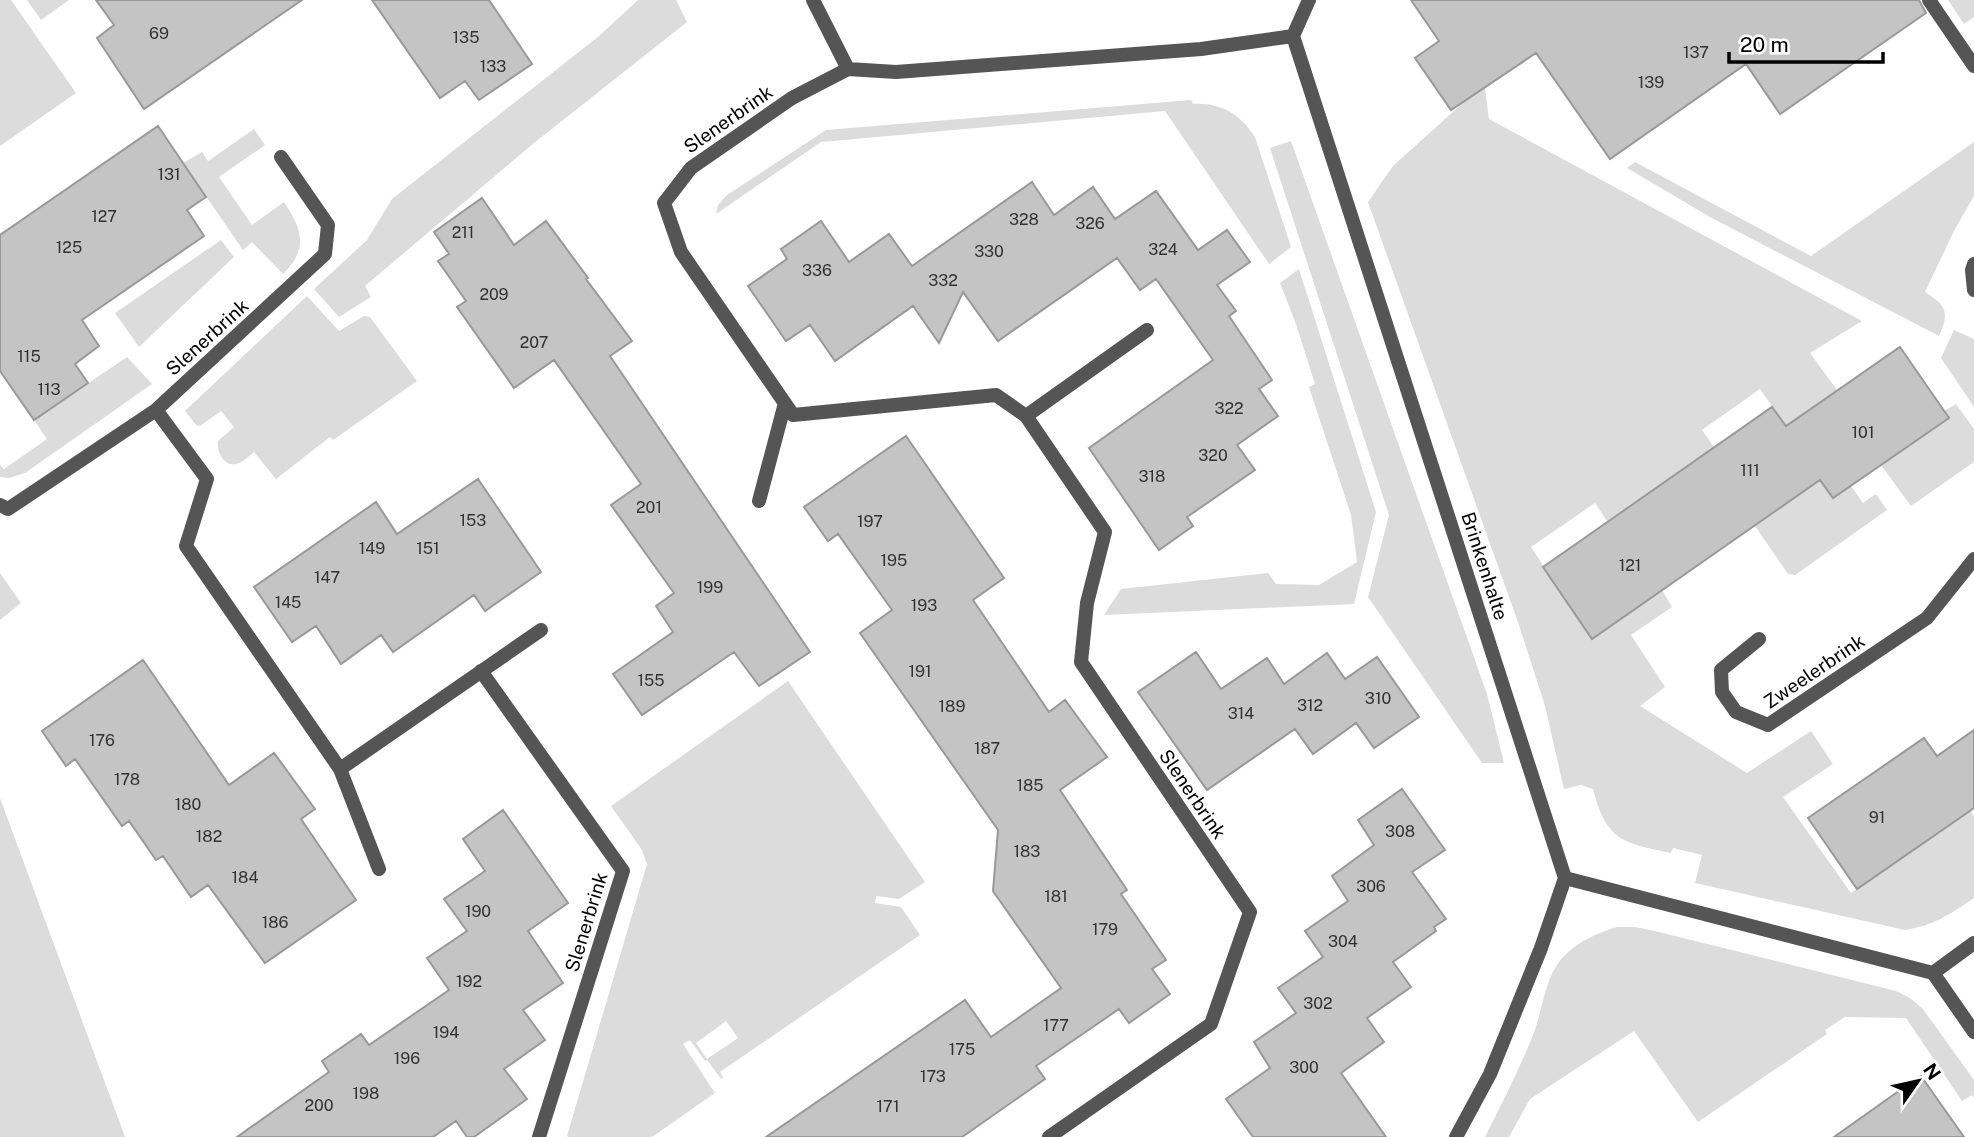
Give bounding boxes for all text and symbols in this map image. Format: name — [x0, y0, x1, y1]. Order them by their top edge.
scale bar — [1729, 21, 1883, 65]
house number: 69 — [149, 24, 169, 43]
house number: 135 — [453, 28, 479, 47]
text: 20 m — [1740, 32, 1789, 57]
house number: 137 — [1683, 43, 1709, 62]
house number: 133 — [480, 57, 506, 76]
house number: 139 — [1638, 73, 1664, 92]
street label: Slenerbrink — [679, 80, 777, 158]
house number: 131 — [157, 165, 181, 184]
house number: 127 — [91, 207, 117, 226]
house number: 328 — [1009, 210, 1039, 229]
house number: 326 — [1075, 214, 1105, 233]
house number: 211 — [452, 223, 474, 242]
house number: 125 — [56, 238, 82, 257]
house number: 324 — [1148, 240, 1178, 259]
house number: 330 — [974, 242, 1004, 261]
house number: 336 — [802, 261, 832, 280]
house number: 332 — [928, 271, 958, 290]
house number: 209 — [479, 285, 509, 304]
street label: Slenerbrink — [161, 294, 253, 380]
house number: 207 — [520, 333, 548, 352]
house number: 115 — [17, 347, 41, 366]
house number: 113 — [37, 380, 61, 399]
house number: 322 — [1214, 399, 1244, 418]
house number: 101 — [1852, 423, 1874, 442]
house number: 320 — [1198, 446, 1228, 465]
house number: 111 — [1740, 461, 1760, 480]
house number: 318 — [1139, 467, 1165, 486]
house number: 201 — [636, 498, 662, 517]
street label: Brinkenhalte — [1457, 509, 1513, 623]
house number: 153 — [460, 511, 486, 530]
house number: 197 — [857, 512, 883, 531]
house number: 149 — [359, 539, 385, 558]
house number: 151 — [416, 539, 440, 558]
house number: 195 — [881, 551, 907, 570]
house number: 121 — [1619, 556, 1641, 575]
house number: 147 — [314, 568, 340, 587]
house number: 199 — [697, 578, 723, 597]
house number: 145 — [275, 593, 301, 612]
house number: 193 — [911, 596, 937, 615]
street label: Zweelerbrink — [1759, 629, 1869, 713]
house number: 191 — [908, 662, 932, 681]
house number: 155 — [637, 671, 665, 690]
house number: 310 — [1365, 689, 1391, 708]
house number: 312 — [1297, 696, 1323, 715]
house number: 189 — [939, 697, 965, 716]
house number: 314 — [1228, 704, 1254, 723]
house number: 176 — [89, 731, 115, 750]
house number: 187 — [974, 739, 1000, 758]
street label: Slenerbrink — [1155, 745, 1231, 843]
house number: 178 — [114, 770, 140, 789]
house number: 185 — [1016, 776, 1044, 795]
house number: 180 — [175, 795, 201, 814]
house number: 91 — [1869, 808, 1885, 827]
house number: 308 — [1385, 822, 1415, 841]
house number: 182 — [196, 827, 222, 846]
house number: 183 — [1014, 842, 1040, 861]
house number: 184 — [232, 868, 258, 887]
street label: Slenerbrink — [560, 869, 612, 975]
house number: 306 — [1356, 877, 1386, 896]
house number: 181 — [1044, 887, 1068, 906]
house number: 190 — [465, 902, 491, 921]
house number: 186 — [262, 913, 288, 932]
house number: 179 — [1092, 920, 1118, 939]
house number: 304 — [1328, 932, 1358, 951]
house number: 192 — [456, 972, 482, 991]
house number: 302 — [1303, 994, 1333, 1013]
house number: 177 — [1043, 1016, 1069, 1035]
house number: 194 — [433, 1023, 459, 1042]
house number: 175 — [949, 1040, 975, 1059]
north arrow — [1883, 1046, 1953, 1116]
house number: 196 — [394, 1049, 420, 1068]
house number: 300 — [1289, 1058, 1319, 1077]
text: N — [1919, 1059, 1945, 1084]
house number: 173 — [920, 1067, 946, 1086]
house number: 198 — [353, 1084, 379, 1103]
house number: 200 — [304, 1096, 334, 1115]
house number: 171 — [877, 1097, 899, 1116]

